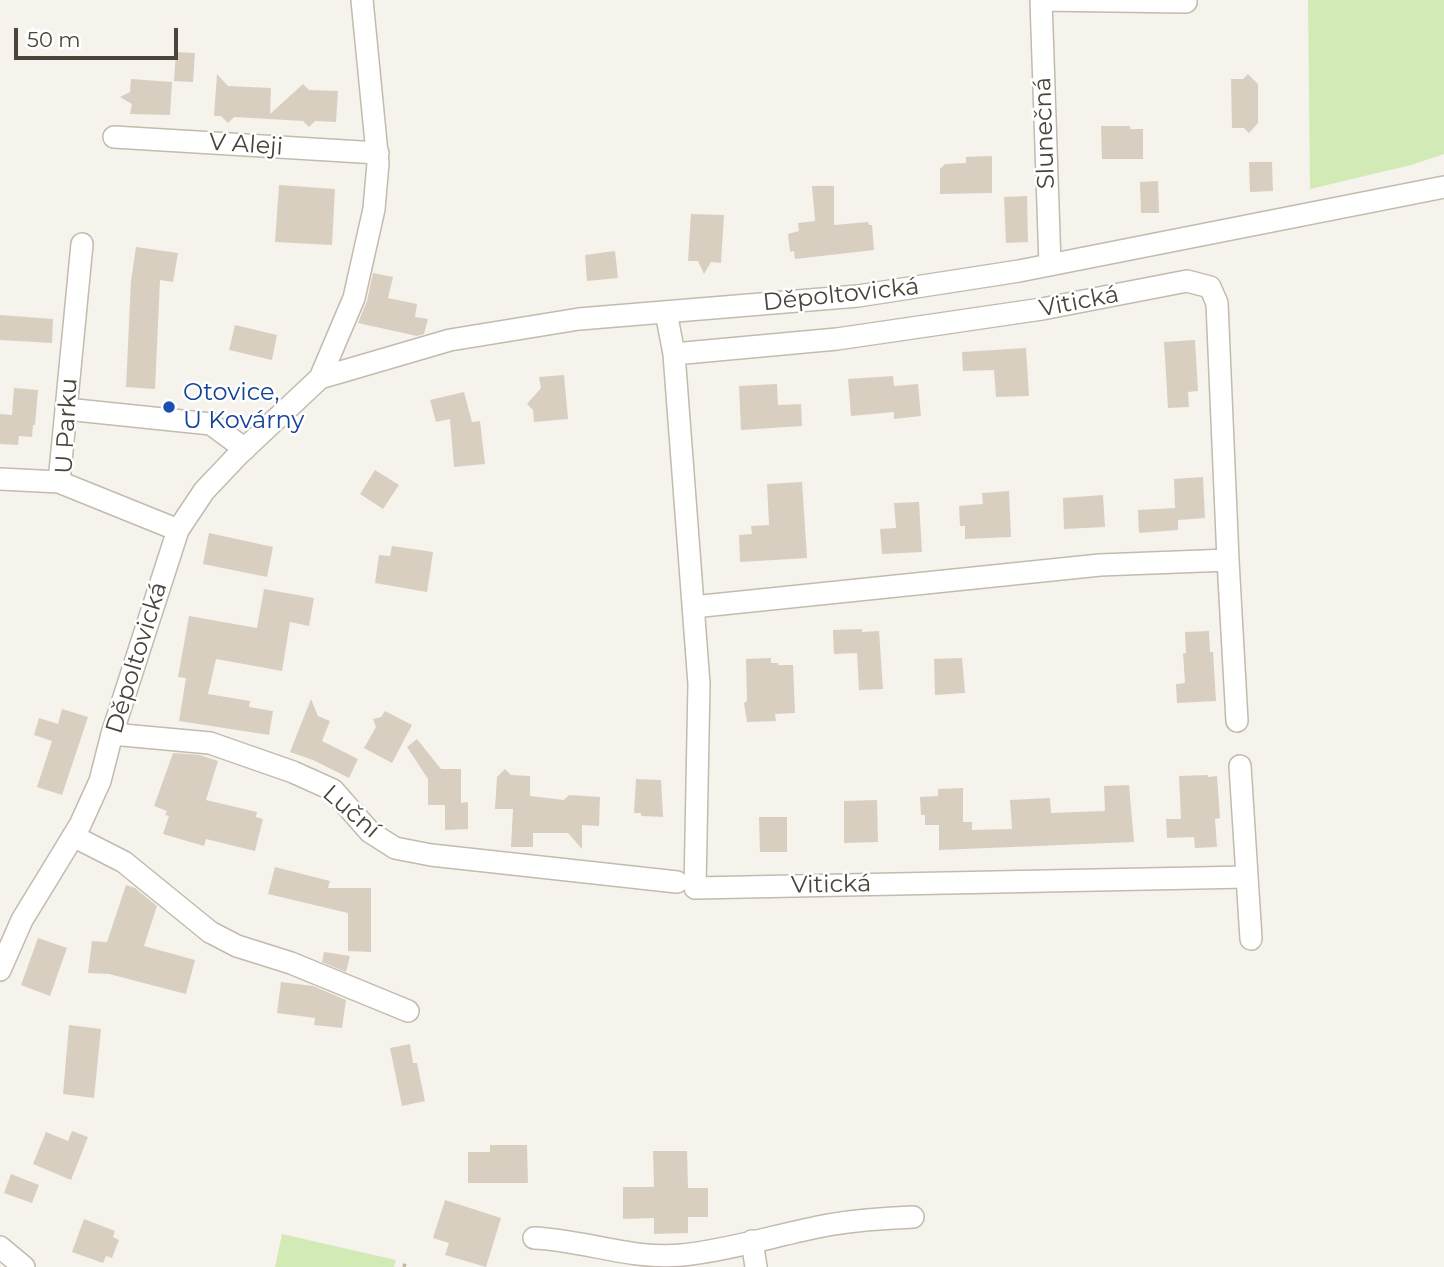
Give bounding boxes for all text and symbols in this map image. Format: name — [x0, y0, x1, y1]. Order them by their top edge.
scale bar — [18, 14, 182, 58]
text: 50 m — [27, 27, 81, 52]
street label: Slunečná — [1029, 77, 1061, 189]
street label: V Aleji — [208, 128, 284, 162]
street label: Děpoltovická — [761, 272, 921, 318]
street label: Vitická — [1037, 280, 1121, 324]
street label: U Parku — [50, 377, 84, 475]
place label: Otovice, U Kovárny — [183, 379, 304, 435]
marker: Otovice, U Kovárny — [161, 399, 177, 415]
street label: Děpoltovická — [100, 579, 174, 737]
street label: Luční — [317, 779, 385, 845]
street label: Vitická — [791, 870, 871, 900]

